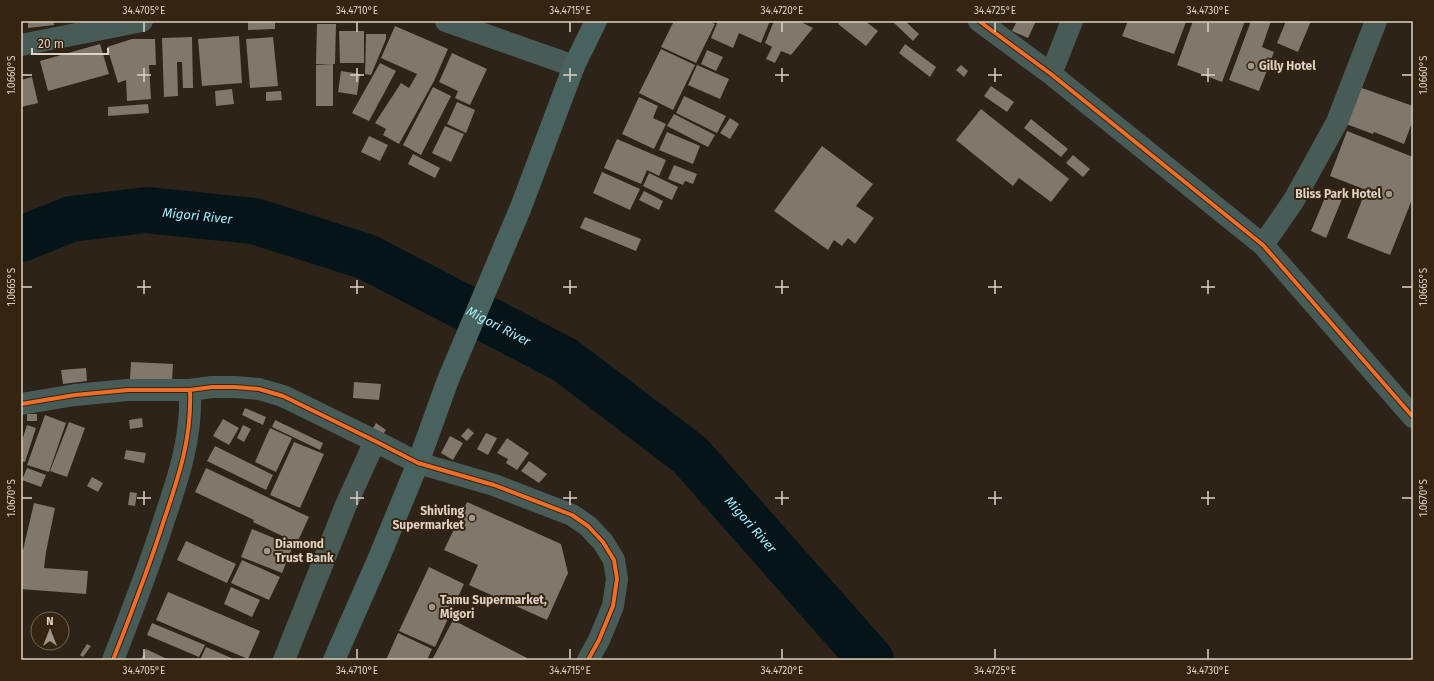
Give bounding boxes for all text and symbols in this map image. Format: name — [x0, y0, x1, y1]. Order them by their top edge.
text: 34.4705°E — [123, 5, 165, 17]
text: 34.4710°E — [336, 5, 378, 17]
text: 34.4715°E — [549, 5, 591, 17]
text: 34.4720°E — [761, 5, 803, 17]
text: 34.4725°E — [974, 5, 1016, 17]
text: 34.4730°E — [1187, 5, 1229, 17]
scale bar — [32, 30, 108, 56]
text: 20 m — [38, 37, 64, 51]
text: 1.0660°S — [6, 55, 18, 95]
text: 1.0660°S — [1418, 55, 1430, 95]
place label: Gilly Hotel — [1259, 59, 1316, 73]
marker: Gilly Hotel — [1246, 61, 1256, 71]
place label: Bliss Park Hotel — [1295, 187, 1381, 201]
marker: Bliss Park Hotel — [1384, 189, 1394, 199]
water label: Migori River — [162, 205, 234, 227]
text: 1.0665°S — [6, 267, 18, 306]
text: 1.0665°S — [1418, 267, 1430, 306]
water label: Migori River — [464, 303, 534, 349]
text: 1.0670°S — [6, 479, 18, 517]
text: 1.0670°S — [1418, 479, 1430, 517]
water label: Migori River — [722, 493, 780, 557]
place label: Shivling Supermarket — [392, 504, 464, 532]
marker: Shivling Supermarket — [467, 513, 477, 523]
place label: Diamond Trust Bank — [275, 537, 334, 565]
marker: Diamond Trust Bank — [262, 546, 272, 556]
place label: Tamu Supermarket, Migori — [440, 593, 547, 621]
marker: Tamu Supermarket, Migori — [427, 602, 437, 612]
north arrow — [30, 611, 70, 651]
text: N — [46, 615, 54, 628]
text: 34.4705°E — [123, 665, 165, 677]
text: 34.4710°E — [336, 665, 378, 677]
text: 34.4715°E — [549, 665, 591, 677]
text: 34.4720°E — [761, 665, 803, 677]
text: 34.4725°E — [974, 665, 1016, 677]
text: 34.4730°E — [1187, 665, 1229, 677]

